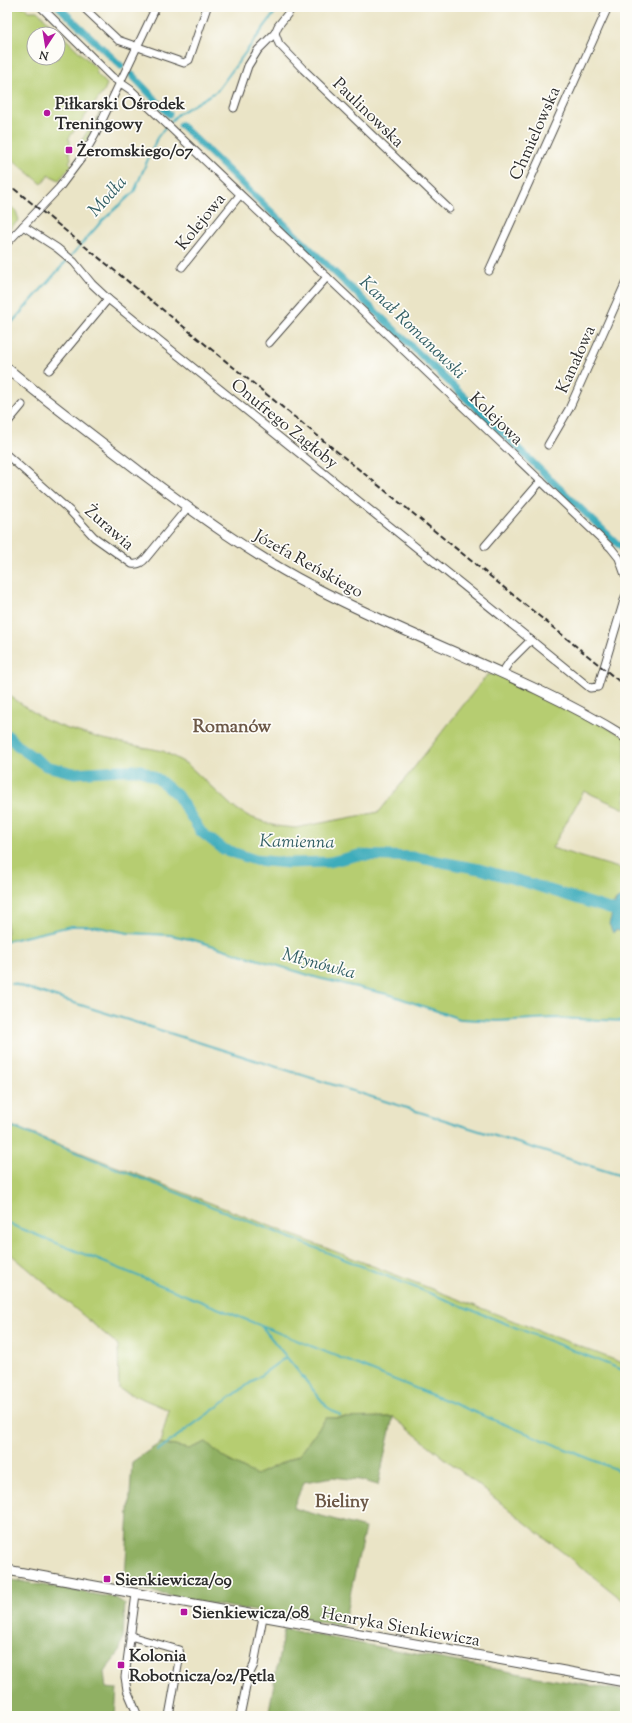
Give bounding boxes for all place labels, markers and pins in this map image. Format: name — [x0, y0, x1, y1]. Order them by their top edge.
place label: Piłkarski Ośrodek Treningowy — [55, 93, 186, 137]
marker: Piłkarski Ośrodek Treningowy — [42, 108, 52, 118]
place label: Żeromskiego/07 — [77, 140, 194, 164]
marker: Żeromskiego/07 — [64, 145, 74, 155]
place label: Sienkiewicza/09 — [115, 1569, 232, 1593]
marker: Sienkiewicza/09 — [102, 1574, 112, 1584]
place label: Sienkiewicza/08 — [192, 1602, 309, 1626]
marker: Sienkiewicza/08 — [179, 1607, 189, 1617]
place label: Kolonia Robotnicza/02/Pętla — [129, 1645, 275, 1689]
marker: Kolonia Robotnicza/02/Pętla — [116, 1660, 126, 1670]

